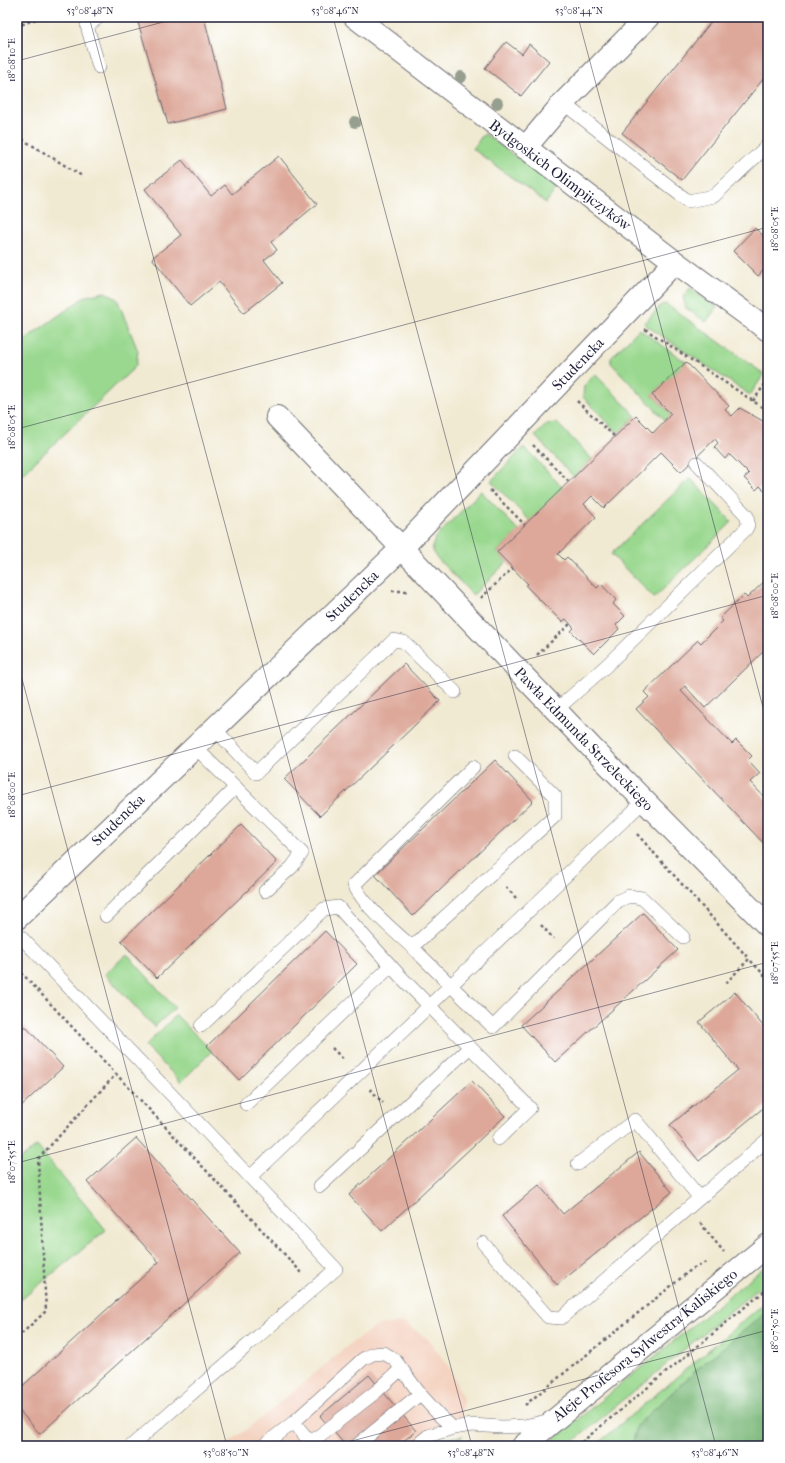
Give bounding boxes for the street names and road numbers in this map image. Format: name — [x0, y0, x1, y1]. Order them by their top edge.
street label: Bydgoskich Olimpijczyków — [486, 116, 635, 235]
street label: Studencka — [548, 333, 608, 394]
street label: Studencka — [322, 566, 383, 626]
street label: Pawła Edmunda Strzeleckiego — [511, 663, 658, 815]
street label: Studencka — [88, 790, 149, 850]
street label: Aleje Profesora Sylwestra Kaliskiego — [548, 1265, 741, 1426]

